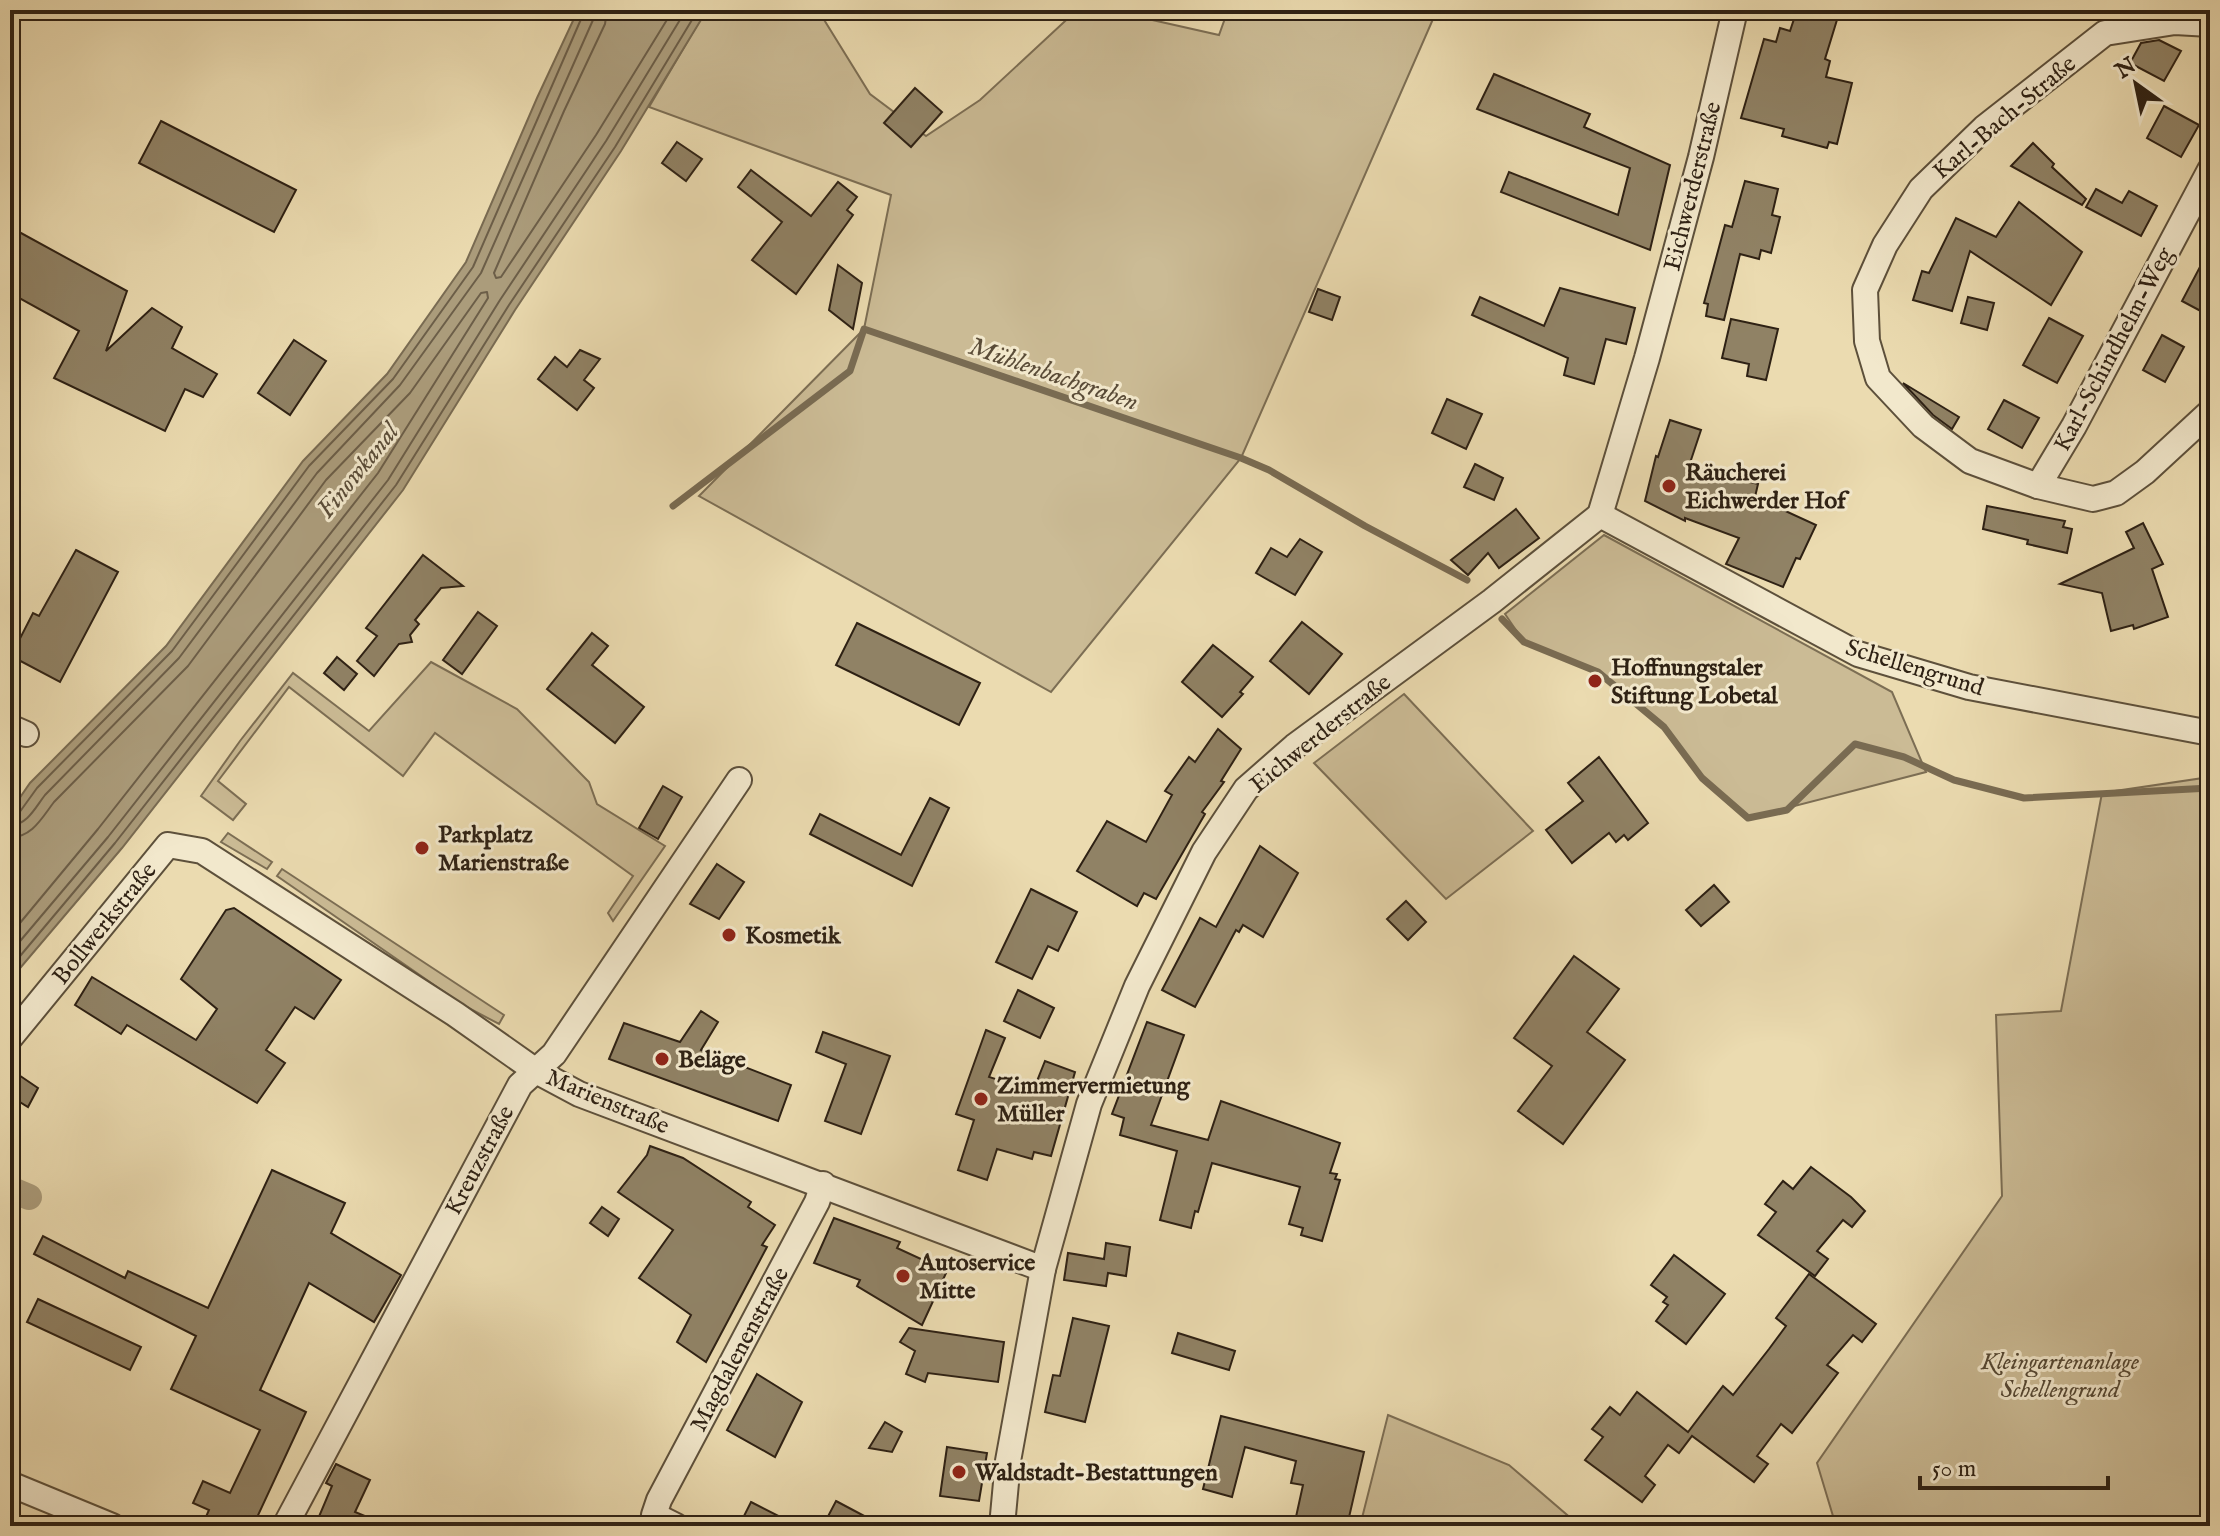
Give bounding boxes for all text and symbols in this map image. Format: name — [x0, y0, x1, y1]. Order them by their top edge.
north arrow — [2096, 44, 2176, 124]
street label: Karl-Bach-Straße — [1927, 49, 2083, 187]
text: N — [2110, 52, 2142, 86]
street label: Eichwerderstraße — [1657, 99, 1729, 274]
street label: Karl-Schindhelm-Weg — [2047, 241, 2182, 457]
water label: Mühlenbachgraben — [964, 330, 1143, 420]
water label: Finowkanal — [310, 415, 408, 525]
place label: Räucherei Eichwerder Hof — [1685, 458, 1850, 517]
marker: Räucherei Eichwerder Hof — [1660, 477, 1678, 495]
street label: Schellengrund — [1842, 633, 1988, 704]
place label: Hoffnungstaler Stiftung Lobetal — [1611, 653, 1778, 712]
street label: Eichwerderstraße — [1244, 668, 1398, 801]
marker: Hoffnungstaler Stiftung Lobetal — [1586, 672, 1604, 690]
place label: Parkplatz Marienstraße — [438, 820, 569, 879]
marker: Parkplatz Marienstraße — [413, 839, 431, 857]
street label: Bollwerkstraße — [46, 856, 164, 992]
place label: Kosmetik — [745, 921, 842, 952]
marker: Kosmetik — [720, 926, 738, 944]
place label: Beläge — [678, 1045, 746, 1076]
marker: Beläge — [653, 1050, 671, 1068]
street label: Marienstraße — [541, 1062, 674, 1142]
place label: Zimmervermietung Müller — [997, 1071, 1191, 1130]
marker: Zimmervermietung Müller — [972, 1090, 990, 1108]
street label: Kreuzstraße — [438, 1100, 522, 1221]
place label: Autoservice Mitte — [918, 1248, 1035, 1307]
street label: Magdalenenstraße — [684, 1262, 797, 1437]
marker: Autoservice Mitte — [894, 1267, 912, 1285]
park label: Kleingartenanlage Schellengrund — [1980, 1347, 2139, 1406]
scale bar — [1920, 1440, 2108, 1490]
text: 50 m — [1932, 1454, 1976, 1485]
place label: Waldstadt-Bestattungen — [974, 1458, 1218, 1489]
marker: Waldstadt-Bestattungen — [950, 1463, 968, 1481]

